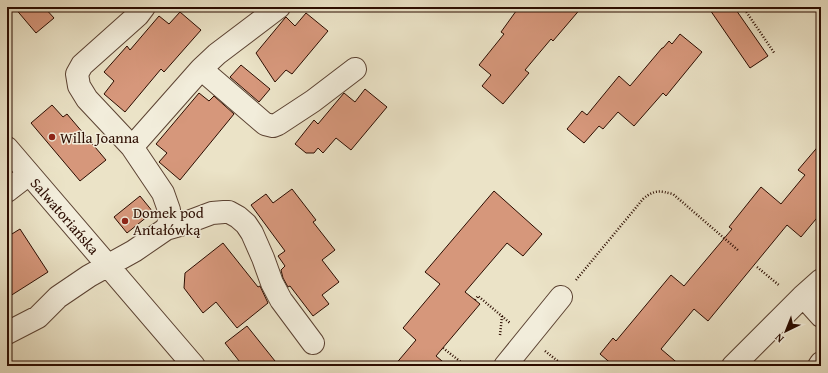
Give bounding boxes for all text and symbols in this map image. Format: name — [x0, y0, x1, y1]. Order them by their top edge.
place label: Willa Joanna — [60, 127, 139, 148]
marker: Willa Joanna — [47, 132, 57, 142]
street label: Salwatoriańska — [26, 173, 104, 259]
place label: Domek pod Antałówką — [133, 202, 204, 240]
marker: Domek pod Antałówką — [120, 216, 130, 226]
north arrow — [766, 311, 806, 351]
text: N — [771, 330, 787, 347]

